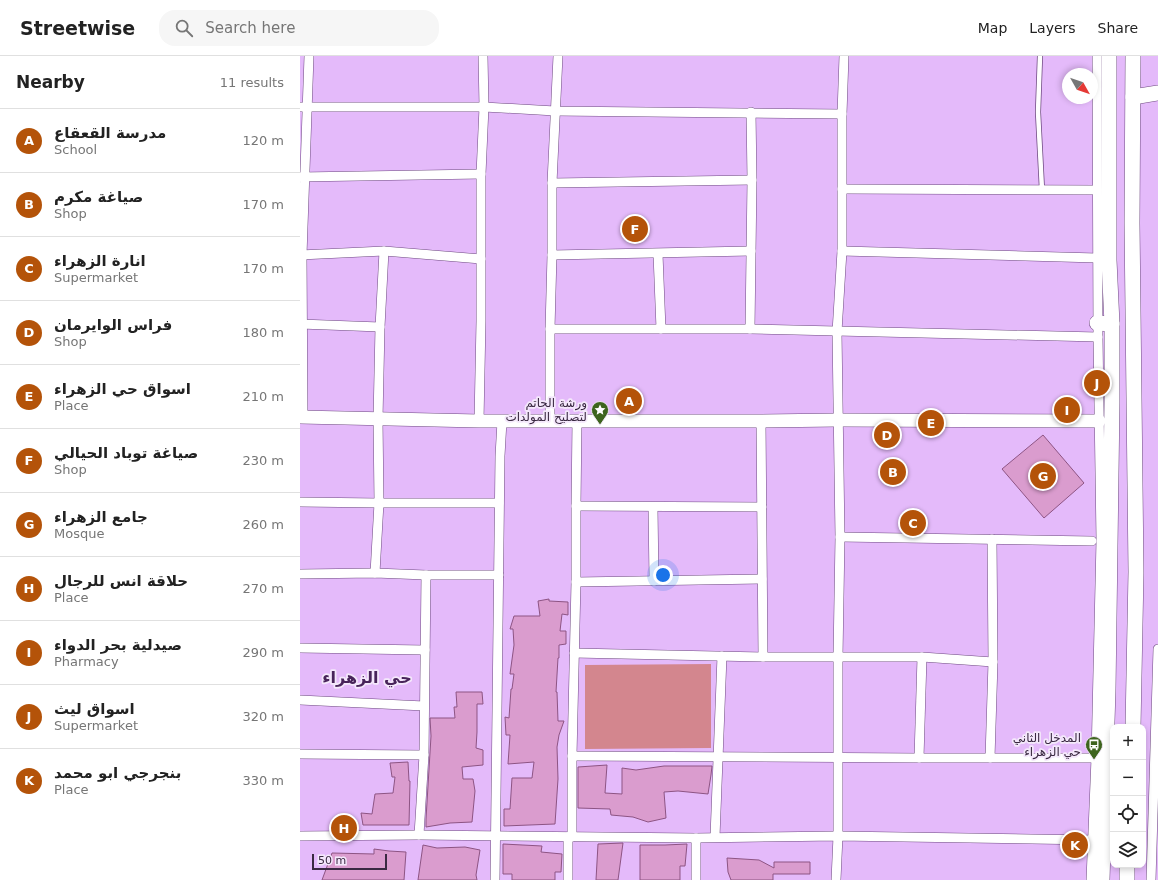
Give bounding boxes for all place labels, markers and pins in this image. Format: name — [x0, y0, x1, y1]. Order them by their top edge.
pin: F — [622, 214, 648, 244]
pin: J — [1084, 368, 1110, 398]
pin: A — [616, 386, 642, 416]
pin: I — [1054, 395, 1080, 425]
place label: ورشة الحاتم لتصليح المولدات — [505, 396, 587, 425]
place icon: ورشة الحاتم لتصليح المولدات — [590, 400, 610, 425]
pin: E — [918, 408, 944, 438]
pin: D — [874, 420, 900, 450]
pin: B — [880, 457, 906, 487]
pin: G — [1030, 461, 1056, 491]
pin: C — [900, 508, 926, 538]
place label: المدخل الثاني حي الزهراء — [1013, 731, 1081, 760]
bus stop icon: المدخل الثاني حي الزهراء — [1084, 735, 1104, 760]
pin: H — [331, 813, 357, 843]
pin: K — [1062, 830, 1088, 860]

